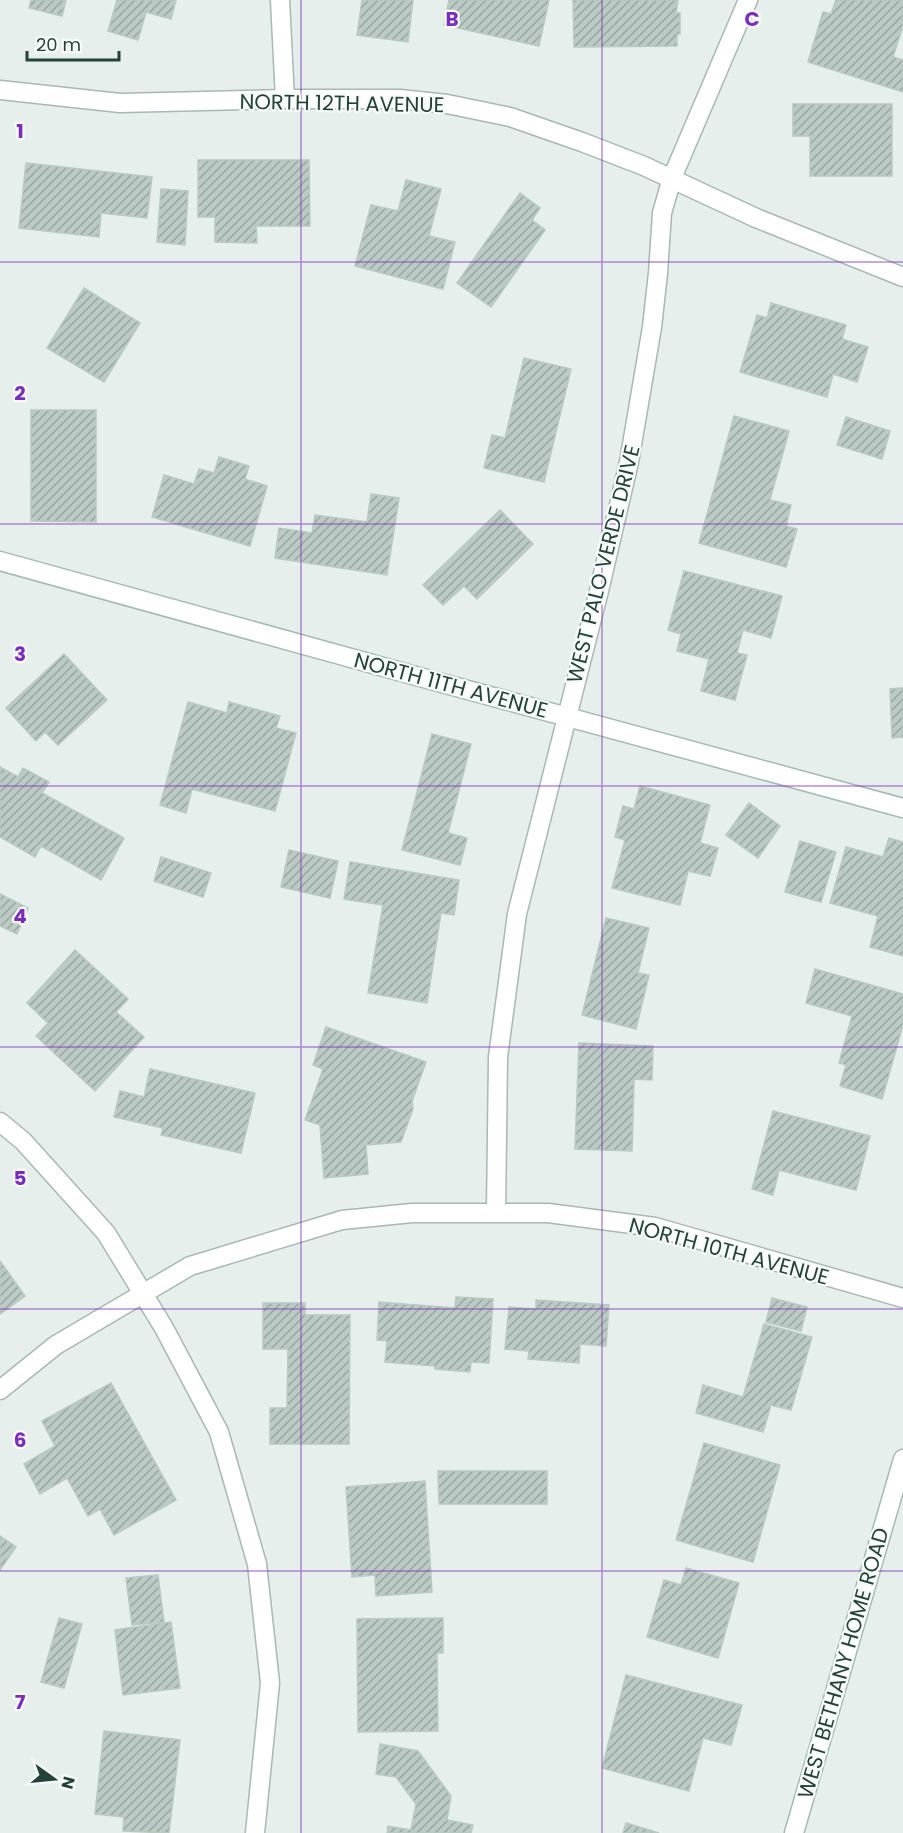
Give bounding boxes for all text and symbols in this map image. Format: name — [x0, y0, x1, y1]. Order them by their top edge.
text: B — [445, 5, 459, 33]
text: C — [744, 5, 760, 33]
scale bar — [27, 24, 118, 62]
text: 20 m — [36, 32, 81, 57]
street label: NORTH 12TH AVENUE — [239, 87, 445, 119]
text: 1 — [16, 117, 24, 145]
text: 2 — [14, 379, 26, 407]
street label: WEST PALO VERDE DRIVE — [559, 442, 647, 686]
text: 3 — [14, 640, 26, 668]
street label: NORTH 11TH AVENUE — [351, 645, 551, 725]
text: 4 — [13, 902, 27, 930]
text: 5 — [14, 1164, 27, 1192]
street label: NORTH 10TH AVENUE — [626, 1210, 832, 1292]
text: 6 — [14, 1426, 26, 1454]
street label: WEST BETHANY HOME ROAD — [790, 1524, 896, 1802]
text: 7 — [15, 1688, 26, 1716]
north arrow — [24, 1749, 84, 1809]
text: N — [55, 1774, 81, 1792]

